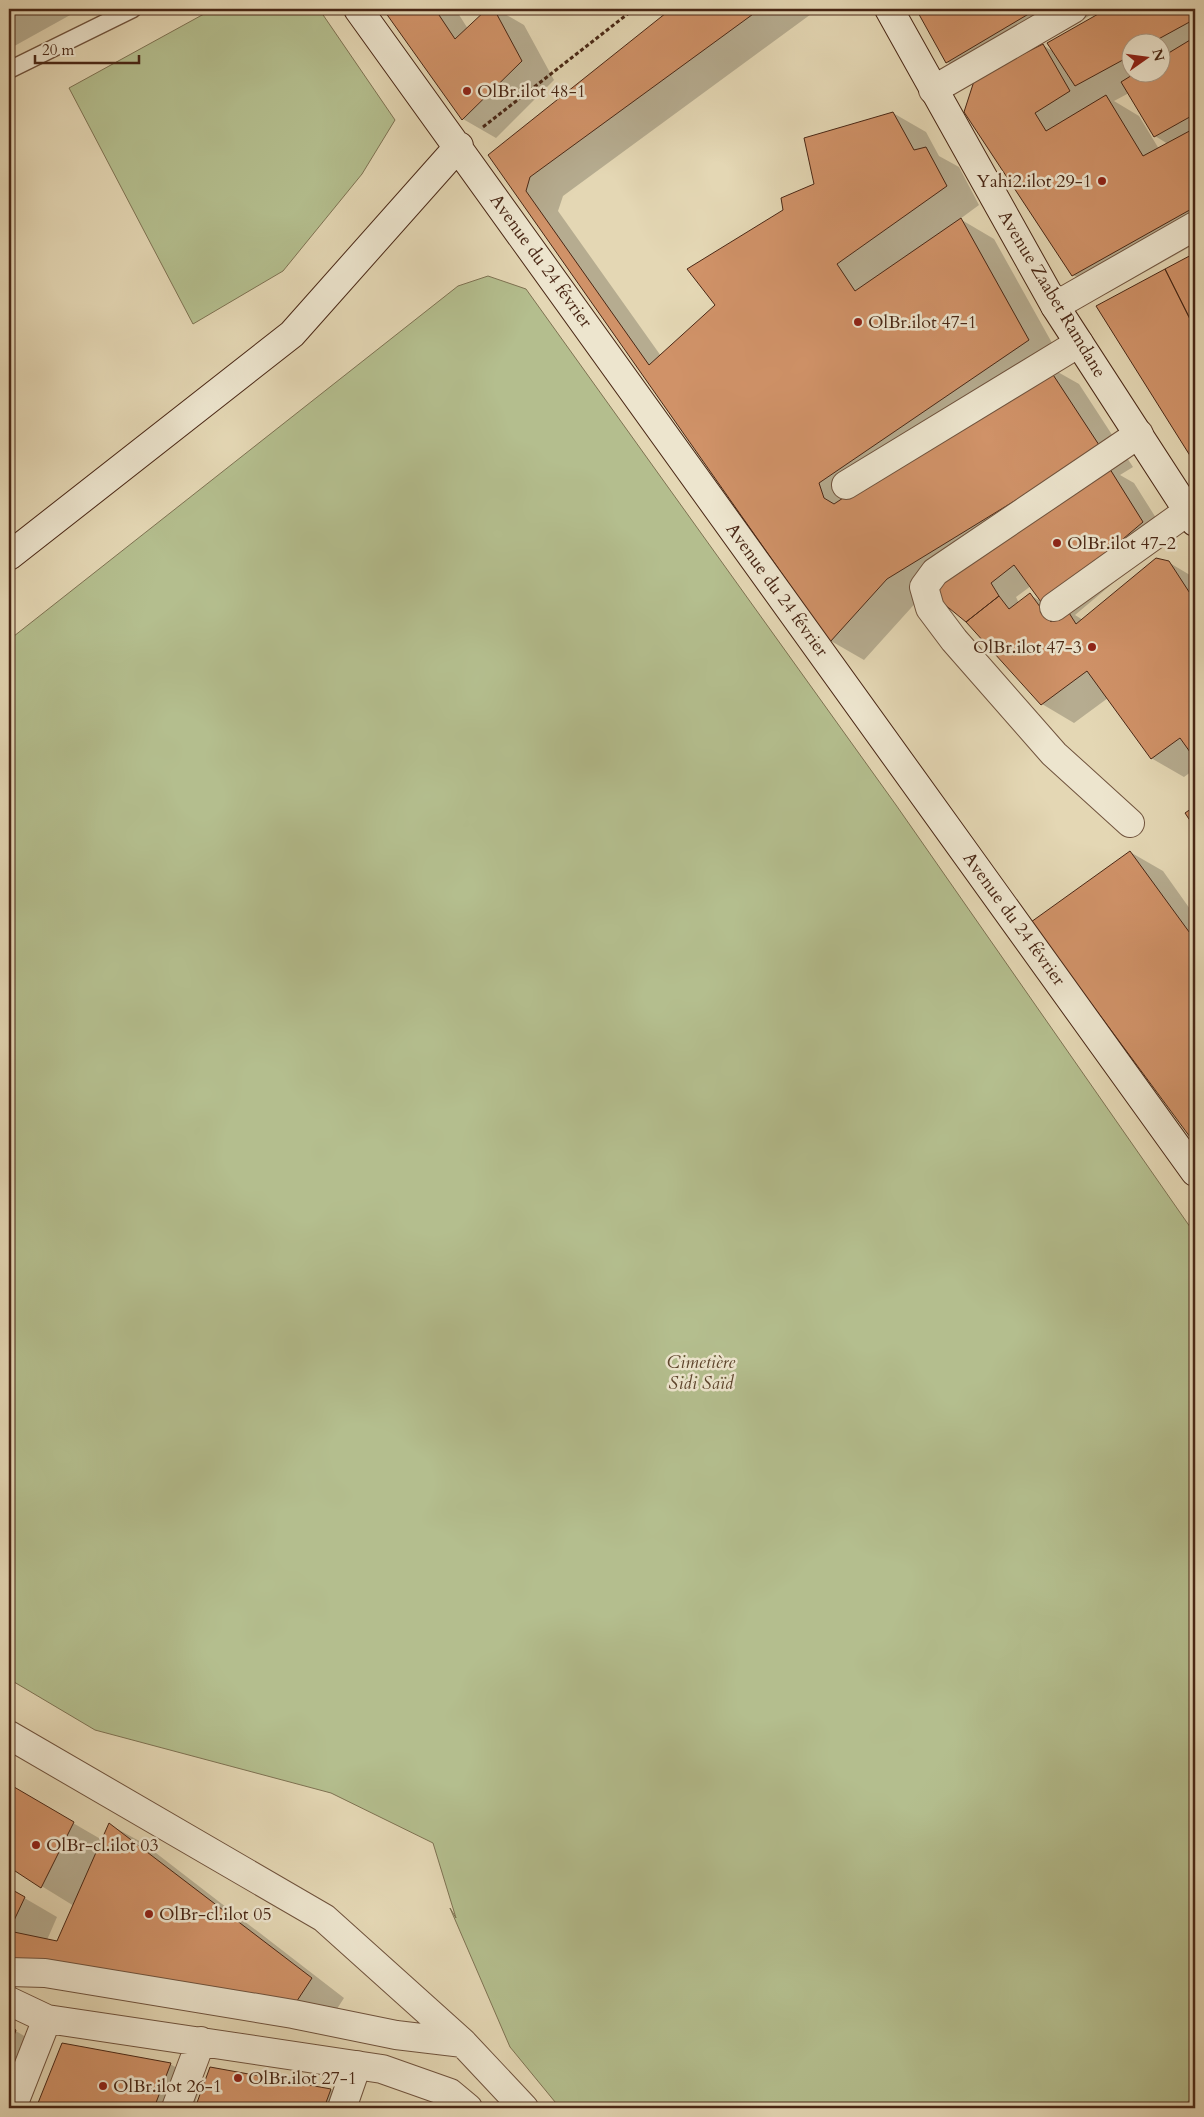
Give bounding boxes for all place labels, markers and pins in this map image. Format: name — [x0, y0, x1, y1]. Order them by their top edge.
place label: OlBr.ilot 48-1 — [477, 79, 586, 104]
marker: OlBr.ilot 48-1 — [461, 85, 473, 97]
place label: Yahi2.ilot 29-1 — [976, 169, 1092, 194]
marker: Yahi2.ilot 29-1 — [1096, 175, 1108, 187]
place label: OlBr.ilot 47-1 — [868, 310, 977, 335]
marker: OlBr.ilot 47-1 — [852, 316, 864, 328]
place label: OlBr.ilot 47-2 — [1067, 531, 1176, 556]
marker: OlBr.ilot 47-2 — [1051, 537, 1063, 549]
place label: OlBr.ilot 47-3 — [973, 635, 1082, 660]
marker: OlBr.ilot 47-3 — [1086, 641, 1098, 653]
place label: OlBr-cl.ilot 03 — [46, 1833, 159, 1858]
marker: OlBr-cl.ilot 03 — [30, 1839, 42, 1851]
place label: OlBr-cl.ilot 05 — [159, 1902, 272, 1927]
marker: OlBr-cl.ilot 05 — [143, 1908, 155, 1920]
place label: OlBr.ilot 27-1 — [248, 2066, 357, 2091]
marker: OlBr.ilot 27-1 — [232, 2072, 244, 2084]
place label: OlBr.ilot 26-1 — [113, 2074, 222, 2099]
marker: OlBr.ilot 26-1 — [97, 2080, 109, 2092]

